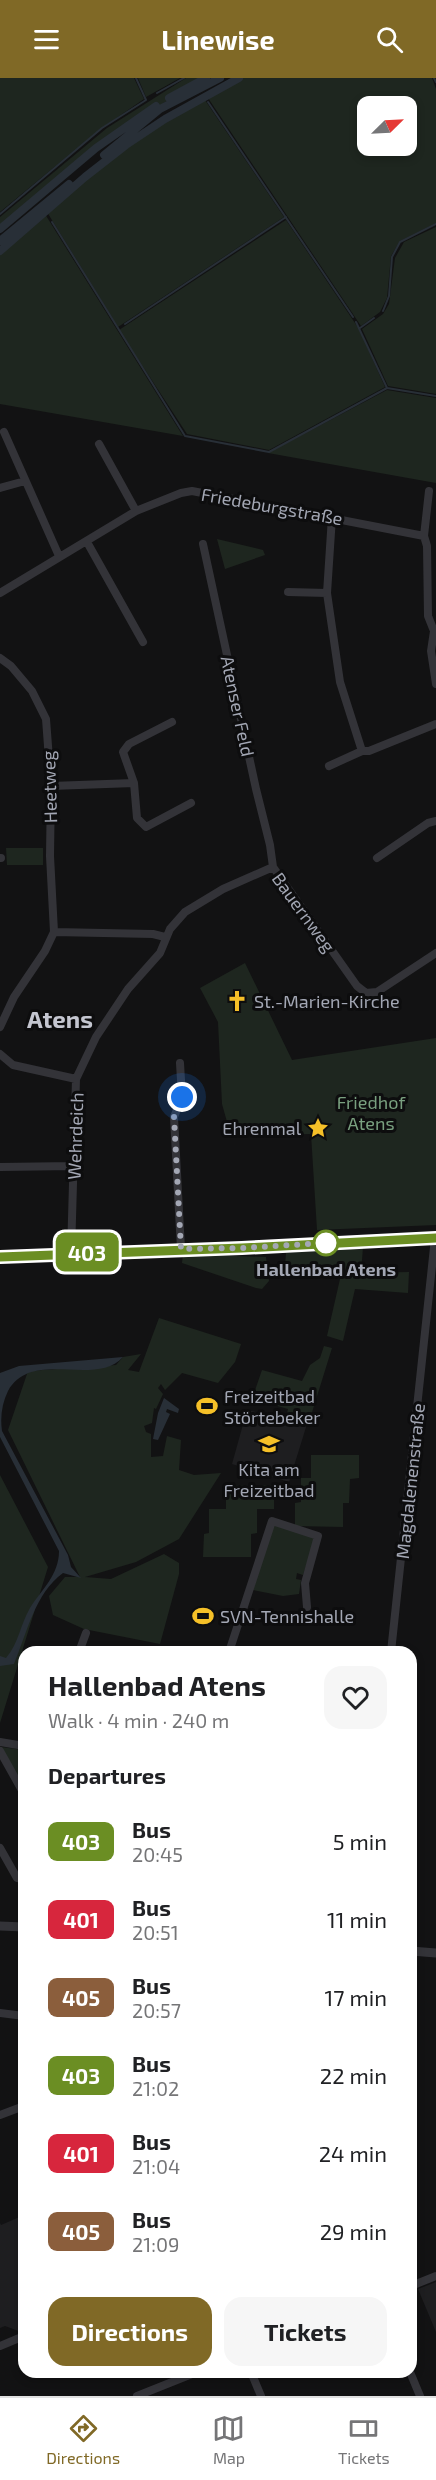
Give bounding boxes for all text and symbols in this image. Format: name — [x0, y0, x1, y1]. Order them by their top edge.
icon: menu — [30, 23, 63, 56]
text: Linewise — [161, 23, 275, 55]
icon: search — [373, 23, 406, 56]
north arrow — [357, 96, 417, 156]
map controls — [357, 96, 417, 156]
street label: Friedeburgstraße — [199, 483, 345, 529]
street label: Atenser Feld — [217, 654, 259, 758]
street label: Heetweg — [37, 750, 61, 824]
street label: Bauernweg — [268, 868, 340, 956]
church icon: St.-Marien-Kirche — [225, 989, 249, 1013]
place label: St.-Marien-Kirche — [254, 990, 400, 1012]
district label: Atens — [27, 1004, 93, 1033]
your location — [167, 1082, 197, 1112]
park label: Friedhof Atens — [337, 1091, 406, 1134]
street label: Wehrdeich — [62, 1092, 88, 1180]
place icon: Ehrenmal — [306, 1116, 330, 1140]
place label: Ehrenmal — [222, 1117, 302, 1139]
marker: Hallenbad Atens — [313, 1230, 339, 1256]
line badge: 403 — [52, 1232, 122, 1272]
text: 403 — [68, 1240, 106, 1265]
place label: Hallenbad Atens — [256, 1258, 396, 1280]
place label: Freizeitbad Störtebeker — [224, 1385, 321, 1428]
sports icon: Freizeitbad Störtebeker — [195, 1394, 219, 1418]
street label: Magdalenenstraße — [391, 1402, 429, 1560]
school or university icon: Kita am Freizeitbad — [257, 1432, 281, 1456]
place label: Kita am Freizeitbad — [223, 1458, 315, 1501]
sports icon: SVN-Tennishalle — [191, 1604, 215, 1628]
place label: SVN-Tennishalle — [220, 1605, 354, 1627]
button: heart — [324, 1666, 387, 1729]
text: Hallenbad Atens — [48, 1668, 266, 1702]
text: Walk · 4 min · 240 m — [48, 1708, 229, 1732]
text: Departures — [48, 1762, 166, 1788]
text: Bus — [132, 1816, 171, 1842]
text: 5 min — [333, 1828, 387, 1854]
text: 403 — [62, 1829, 100, 1854]
text: 20:45 — [132, 1842, 183, 1866]
text: Bus — [132, 1894, 171, 1920]
text: 11 min — [327, 1906, 387, 1932]
text: 401 — [63, 1907, 99, 1932]
text: 20:51 — [132, 1920, 179, 1944]
text: Bus — [132, 1972, 171, 1998]
text: 17 min — [325, 1984, 387, 2010]
text: 405 — [62, 1985, 100, 2010]
text: 20:57 — [132, 1998, 181, 2022]
text: Bus — [132, 2050, 171, 2076]
text: 22 min — [320, 2062, 387, 2088]
text: 403 — [62, 2063, 100, 2088]
text: 21:02 — [132, 2076, 179, 2100]
text: Bus — [132, 2128, 171, 2154]
text: 24 min — [319, 2140, 387, 2166]
text: 401 — [63, 2141, 99, 2166]
text: 21:04 — [132, 2154, 180, 2178]
text: Bus — [132, 2206, 171, 2232]
text: 29 min — [320, 2218, 387, 2244]
text: 405 — [62, 2219, 100, 2244]
text: 21:09 — [132, 2232, 179, 2256]
button: Directions — [48, 2297, 212, 2366]
button: Tickets — [224, 2297, 387, 2366]
tab: Directions — [46, 2412, 120, 2467]
tab: Map — [212, 2412, 245, 2467]
tab: Tickets — [338, 2412, 390, 2467]

